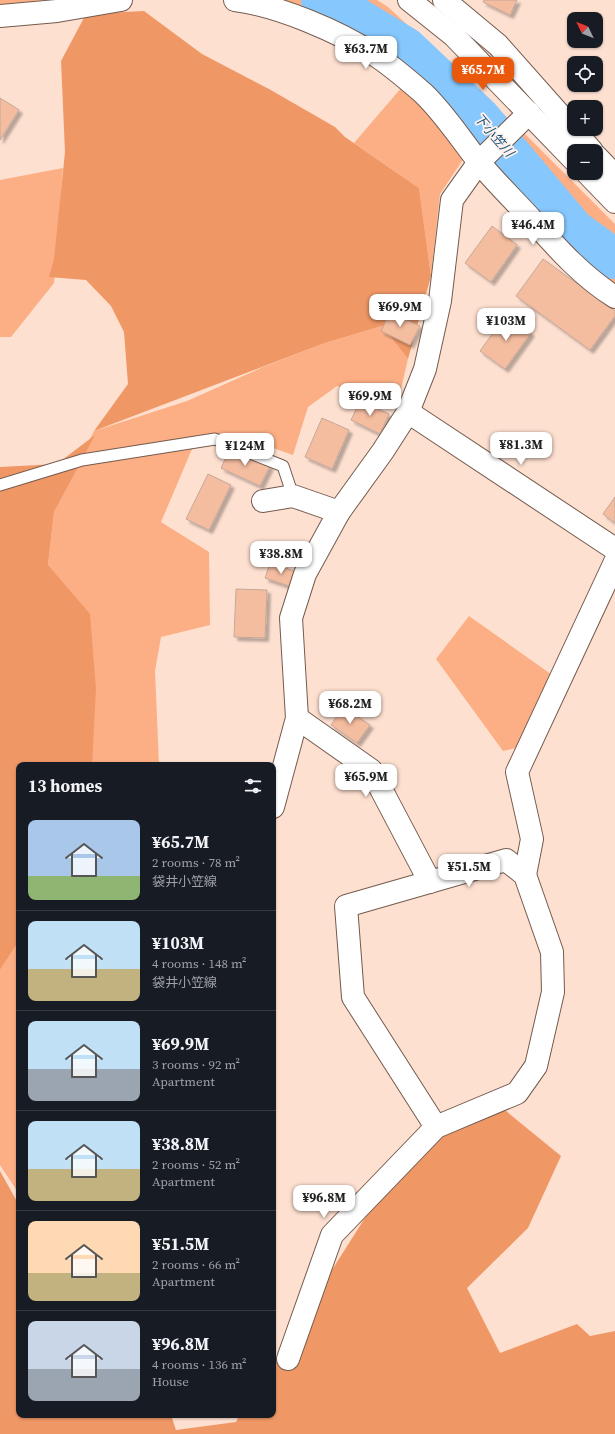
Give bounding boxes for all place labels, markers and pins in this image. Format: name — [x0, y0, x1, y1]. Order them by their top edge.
pin: ¥63.7M — [333, 36, 399, 70]
pin: ¥65.7M — [450, 57, 516, 91]
pin: ¥46.4M — [500, 212, 566, 246]
pin: ¥69.9M — [367, 294, 433, 328]
pin: ¥103M — [478, 308, 534, 342]
pin: ¥69.9M — [337, 383, 403, 417]
pin: ¥81.3M — [488, 432, 554, 466]
pin: ¥124M — [217, 433, 273, 467]
pin: ¥38.8M — [248, 541, 314, 575]
pin: ¥68.2M — [317, 691, 383, 725]
pin: ¥65.9M — [333, 764, 399, 798]
pin: ¥51.5M — [436, 854, 502, 888]
pin: ¥96.8M — [291, 1185, 357, 1219]

